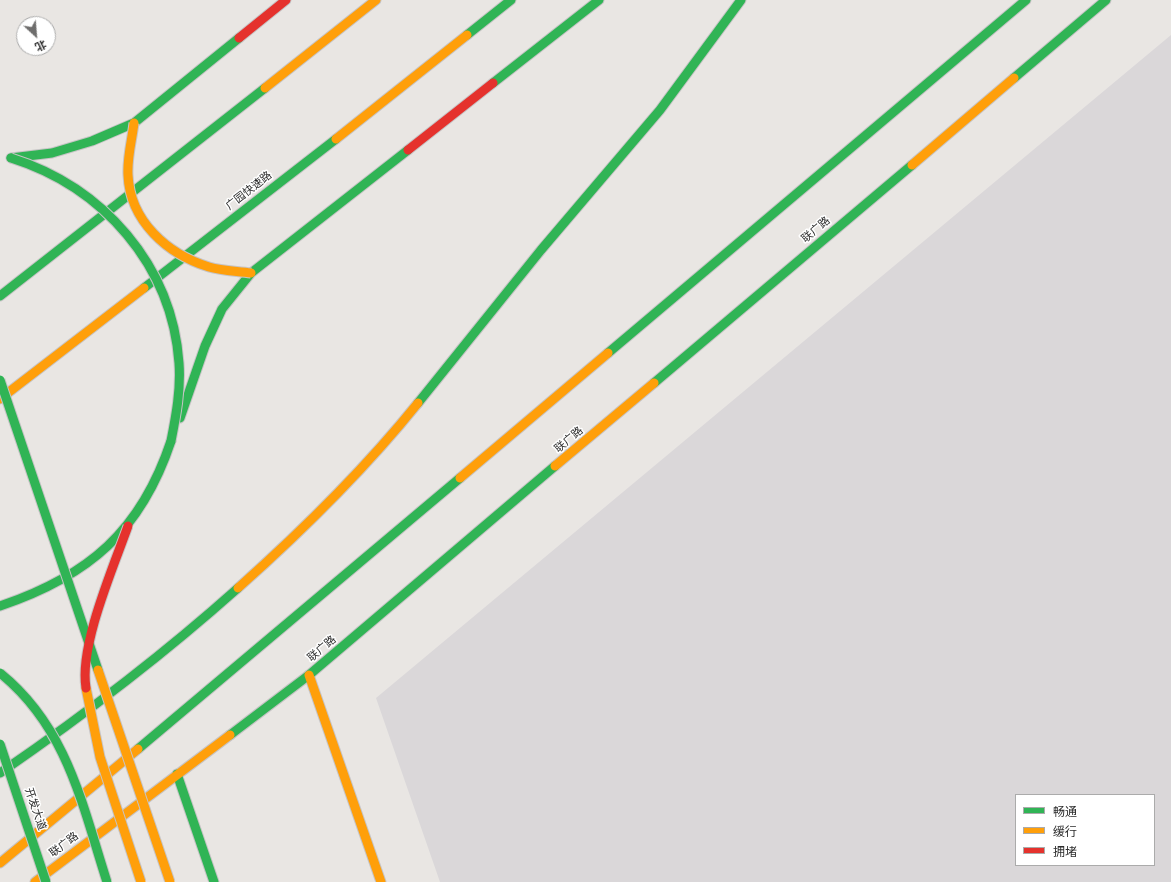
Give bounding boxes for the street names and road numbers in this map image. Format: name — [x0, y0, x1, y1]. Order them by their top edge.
street label: 广园快速路 — [223, 169, 275, 213]
street label: 联广路 — [799, 214, 833, 246]
street label: 联广路 — [552, 424, 586, 456]
street label: 联广路 — [305, 633, 339, 665]
street label: 开发大道 — [22, 786, 48, 832]
street label: 联广路 — [47, 830, 81, 860]

